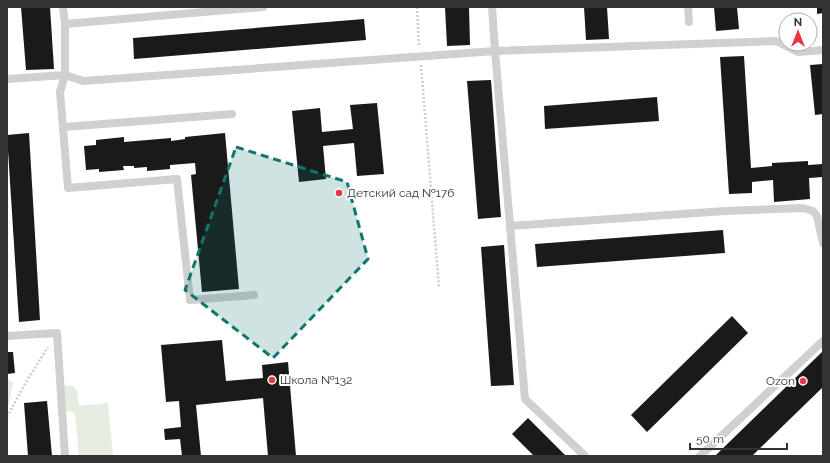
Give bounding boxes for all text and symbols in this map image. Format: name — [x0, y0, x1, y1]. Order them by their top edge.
north arrow — [778, 12, 818, 52]
text: N — [794, 16, 802, 29]
place label: Детский сад №176 — [347, 186, 454, 200]
marker: Детский сад №176 — [334, 188, 344, 198]
place label: Школа №132 — [280, 373, 352, 387]
place label: Ozon — [766, 374, 795, 388]
marker: Школа №132 — [267, 375, 277, 385]
marker: Ozon — [798, 376, 808, 386]
scale bar — [690, 425, 787, 451]
text: 50 m — [696, 432, 724, 446]

